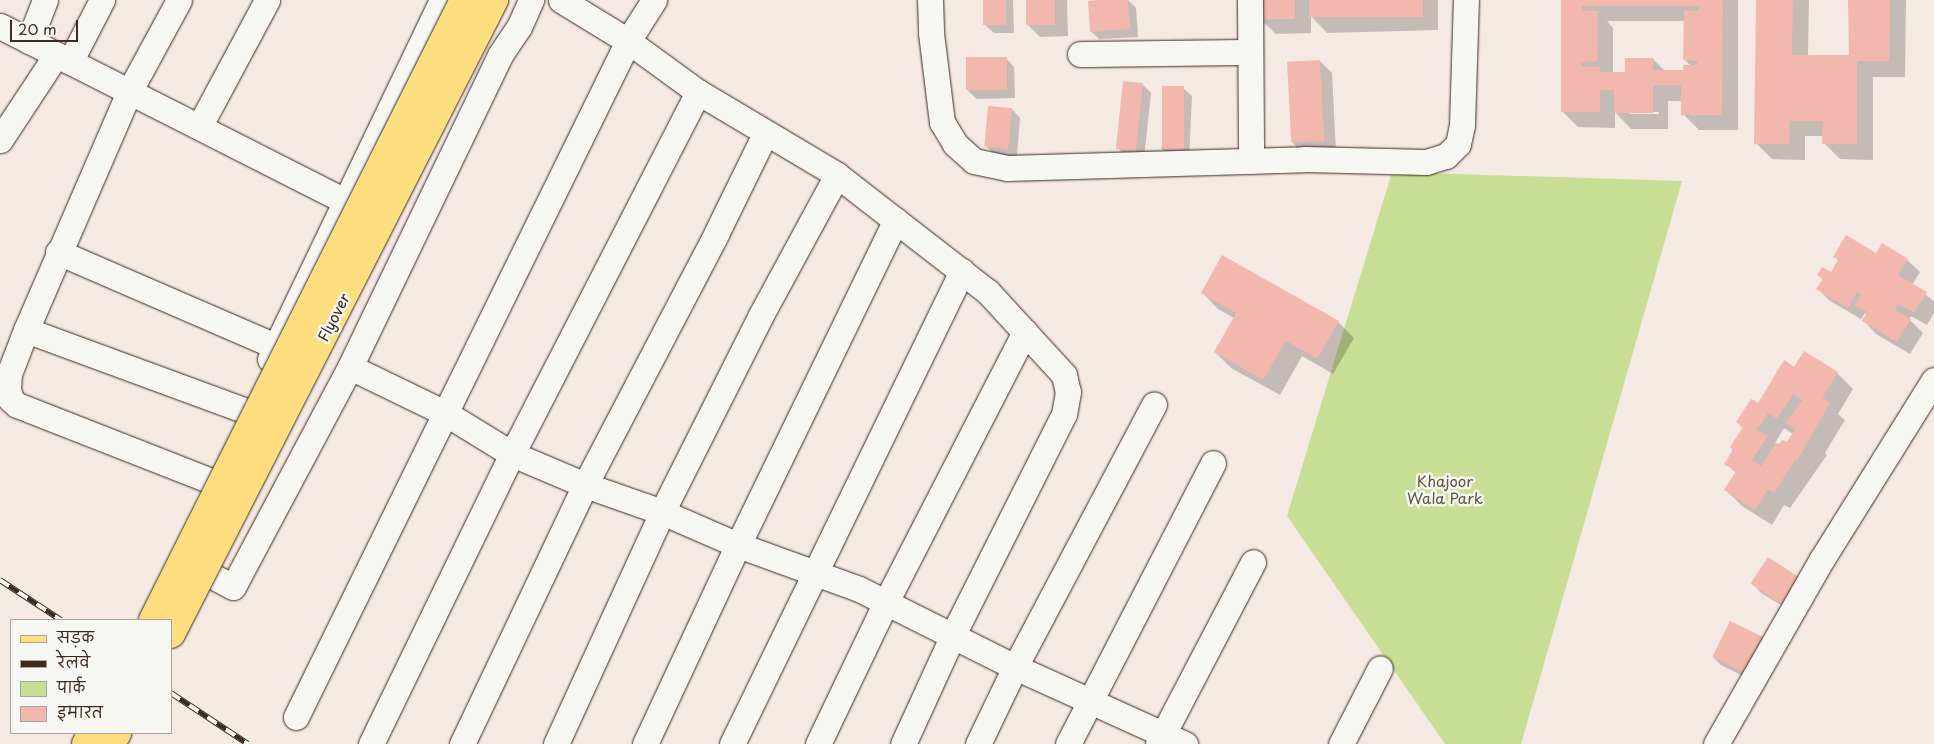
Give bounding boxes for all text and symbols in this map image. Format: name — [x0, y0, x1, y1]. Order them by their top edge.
scale bar — [12, 10, 80, 42]
text: 20 m — [18, 17, 57, 40]
street label: Flyover — [313, 290, 353, 344]
park label: Khajoor Wala Park — [1407, 471, 1483, 506]
legend — [10, 619, 172, 734]
text: सड़क — [57, 625, 94, 648]
text: रेलवे — [57, 650, 90, 673]
text: पार्क — [57, 675, 85, 698]
text: इमारत — [57, 700, 103, 723]

